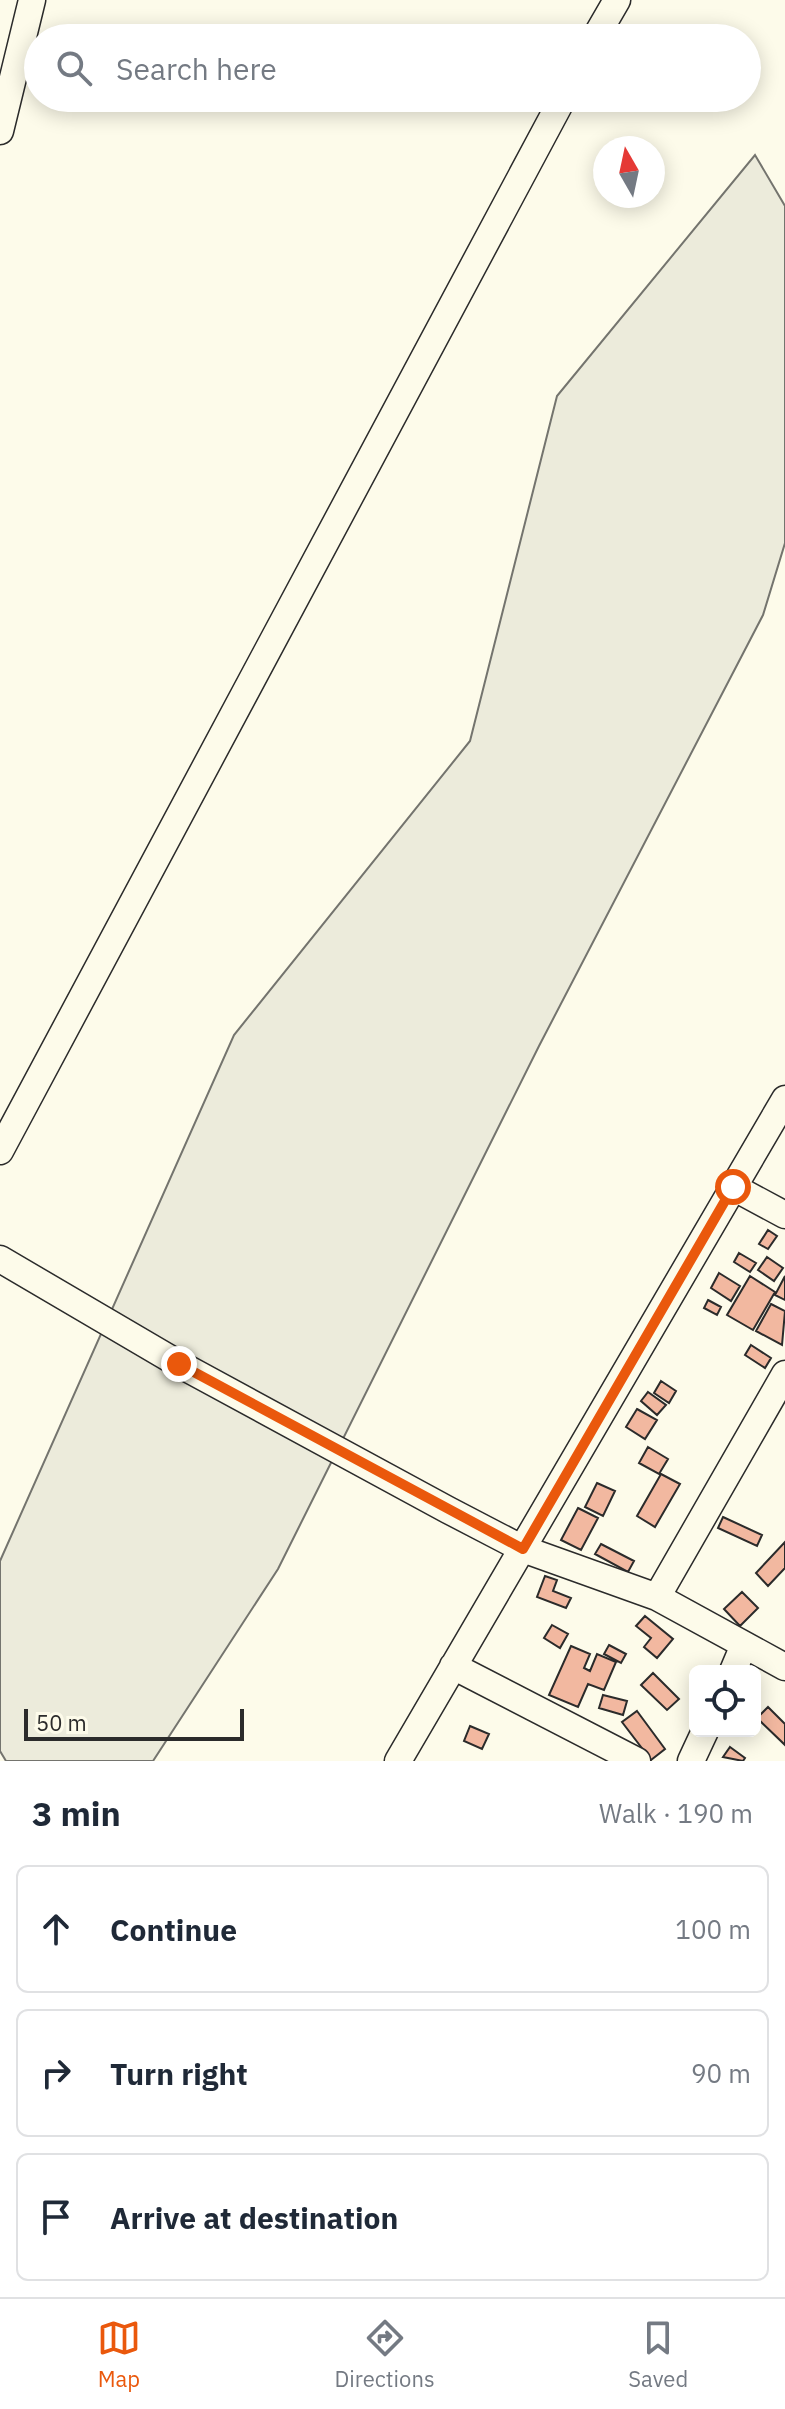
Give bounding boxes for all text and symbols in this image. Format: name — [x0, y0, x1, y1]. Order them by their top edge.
search box — [24, 24, 761, 112]
icon: search — [52, 46, 96, 90]
text: Search here — [116, 49, 277, 88]
north arrow — [593, 136, 665, 208]
route start — [715, 1169, 751, 1205]
route end — [161, 1346, 197, 1382]
map controls — [689, 1665, 761, 1737]
button: locate — [689, 1665, 761, 1737]
scale bar — [24, 1705, 244, 1741]
text: 50 m — [36, 1708, 87, 1737]
text: 3 min — [32, 1791, 121, 1835]
text: Walk · 190 m — [599, 1796, 753, 1830]
icon: ahead — [34, 1907, 78, 1951]
text: Continue — [110, 1910, 237, 1949]
text: 100 m — [675, 1912, 751, 1946]
icon: right — [34, 2051, 78, 2095]
text: Turn right — [110, 2054, 248, 2093]
text: 90 m — [691, 2056, 751, 2090]
icon: arrive — [34, 2195, 78, 2239]
text: Arrive at destination — [110, 2198, 398, 2237]
tab: Map — [97, 2316, 141, 2393]
tab: Directions — [335, 2316, 435, 2393]
tab: Saved — [628, 2316, 688, 2393]

